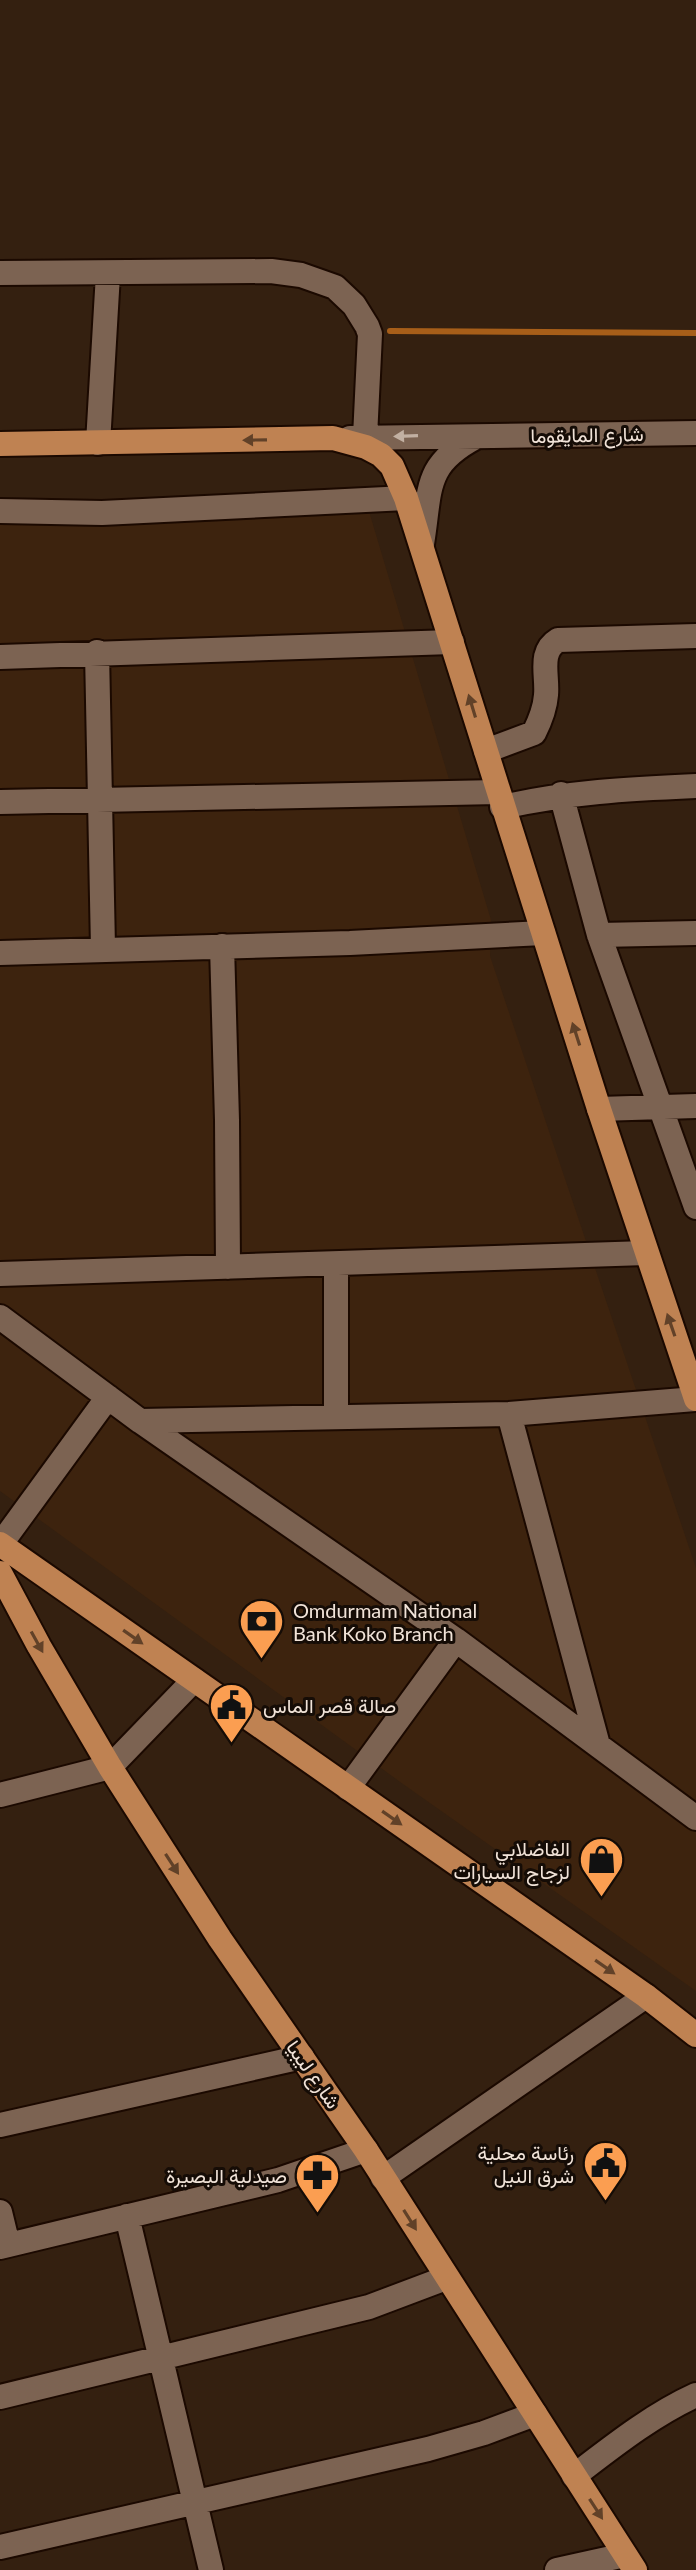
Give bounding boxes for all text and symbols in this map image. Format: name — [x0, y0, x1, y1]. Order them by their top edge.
street label: شارع المايقوما — [530, 421, 644, 450]
one-way arrow — [393, 429, 418, 442]
one-way arrow — [242, 434, 267, 446]
one-way arrow — [465, 694, 478, 718]
one-way arrow — [569, 1022, 582, 1046]
one-way arrow — [664, 1313, 676, 1337]
bank icon: Omdurmam National Bank Koko Branch — [238, 1597, 286, 1660]
place label: Omdurmam National Bank Koko Branch — [293, 1598, 477, 1645]
one-way arrow — [122, 1629, 144, 1645]
one-way arrow — [30, 1631, 44, 1653]
public building icon: صالة قصر الماس — [208, 1681, 256, 1744]
place label: صالة قصر الماس — [263, 1693, 396, 1719]
one-way arrow — [381, 1810, 402, 1825]
shop icon: الفاضلابي لزجاج السيارات — [577, 1835, 625, 1898]
place label: الفاضلابي لزجاج السيارات — [454, 1836, 570, 1886]
one-way arrow — [165, 1853, 179, 1875]
one-way arrow — [594, 1959, 615, 1974]
street label: شارع ليبيا — [279, 2035, 346, 2114]
public building icon: رئاسة محلية شرق النيل — [581, 2139, 629, 2202]
place label: رئاسة محلية شرق النيل — [478, 2140, 574, 2189]
pharmacy icon: صيدلية البصيرة — [294, 2151, 342, 2214]
place label: صيدلية البصيرة — [166, 2163, 287, 2189]
one-way arrow — [402, 2209, 416, 2231]
one-way arrow — [588, 2499, 603, 2520]

